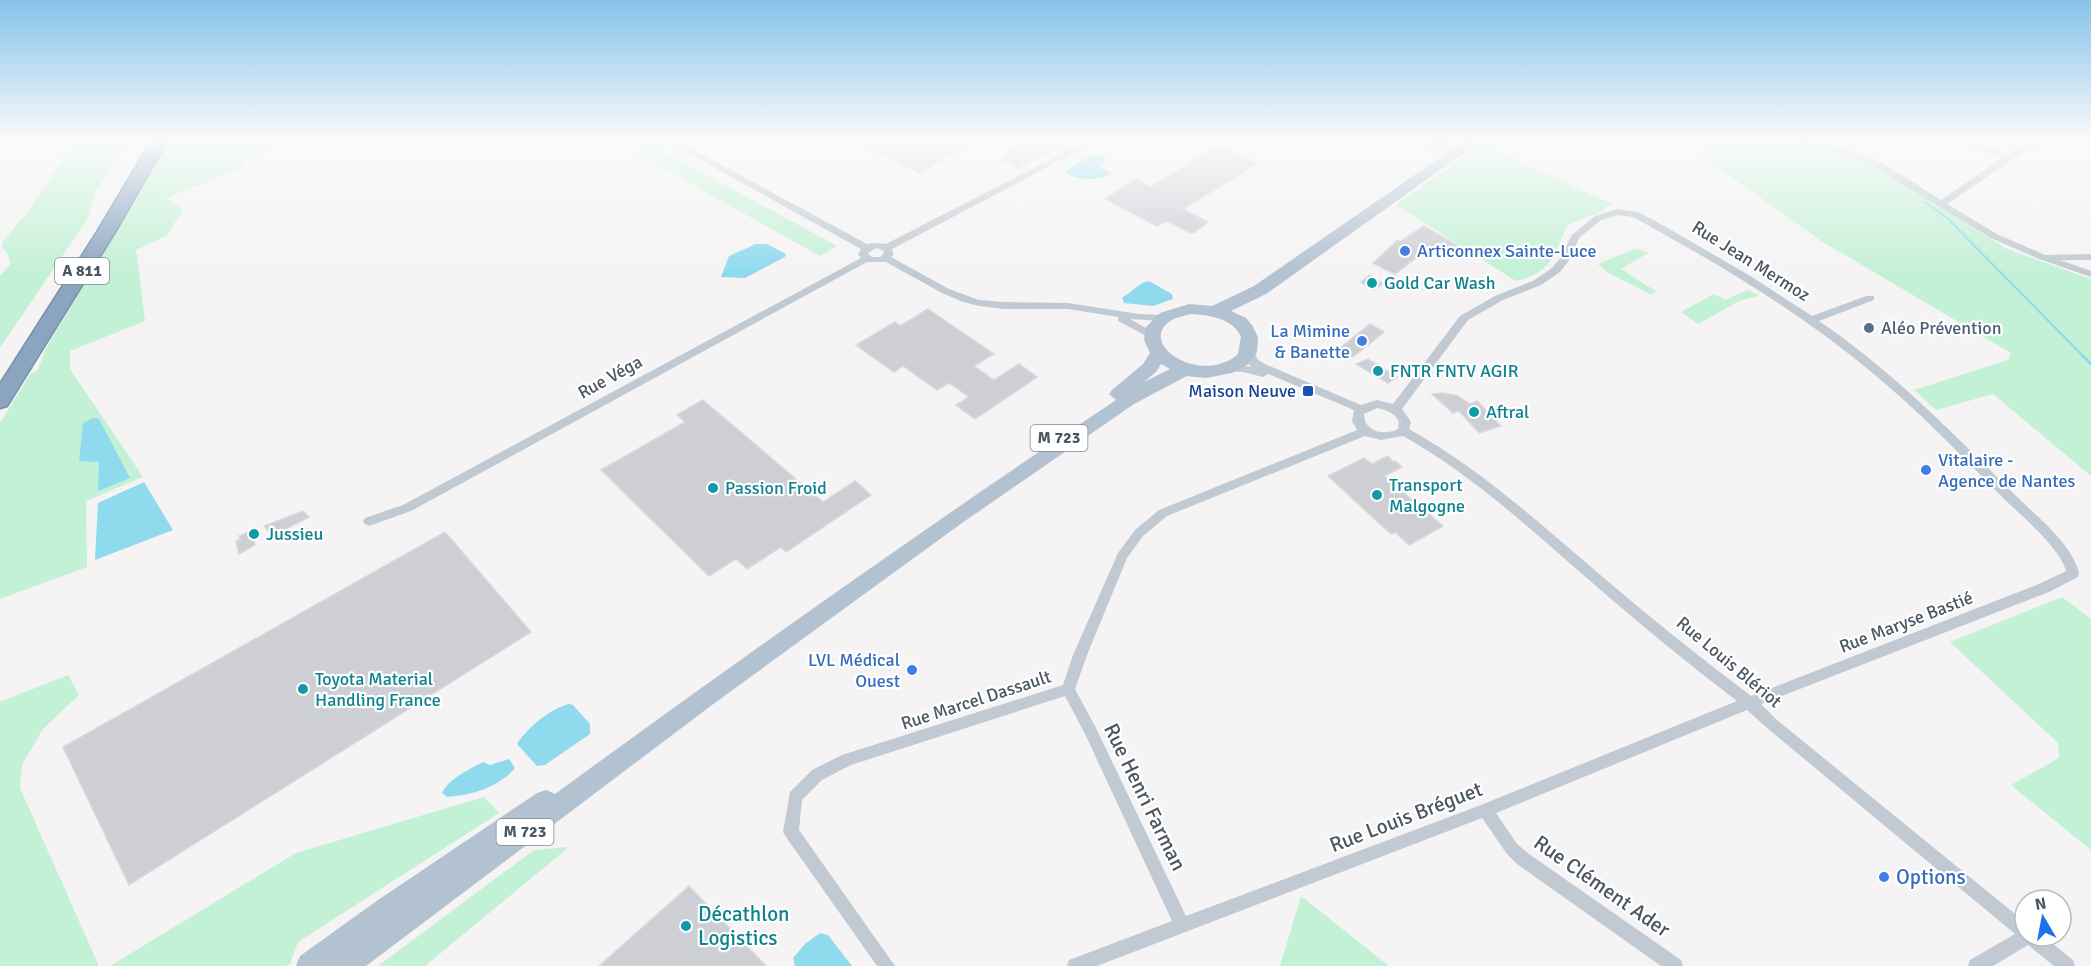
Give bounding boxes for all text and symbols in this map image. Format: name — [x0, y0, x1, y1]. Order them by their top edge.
street label: Rue Jean Mermoz — [1688, 216, 1814, 306]
place label: Articonnex Sainte-Luce — [1417, 240, 1596, 262]
marker: Articonnex Sainte-Luce — [1398, 244, 1412, 258]
road number: A 811 — [55, 258, 109, 284]
place label: Gold Car Wash — [1384, 272, 1496, 294]
marker: Gold Car Wash — [1365, 276, 1379, 290]
place label: Aléo Prévention — [1881, 317, 2002, 339]
place label: La Mimine & Banette — [1270, 320, 1350, 363]
marker: Aléo Prévention — [1862, 321, 1876, 335]
marker: La Mimine & Banette — [1355, 334, 1369, 348]
street label: Rue Véga — [574, 350, 646, 404]
place label: FNTR FNTV AGIR — [1390, 360, 1519, 382]
marker: FNTR FNTV AGIR — [1371, 364, 1385, 378]
place label: Maison Neuve — [1188, 380, 1296, 402]
marker: Maison Neuve — [1301, 384, 1315, 398]
place label: Aftral — [1486, 401, 1529, 423]
marker: Aftral — [1467, 405, 1481, 419]
road number: M 723 — [1030, 425, 1088, 451]
place label: Vitalaire - Agence de Nantes — [1938, 449, 2075, 492]
marker: Vitalaire - Agence de Nantes — [1919, 463, 1933, 477]
place label: Transport Malgogne — [1389, 474, 1465, 517]
place label: Passion Froid — [725, 477, 827, 499]
marker: Passion Froid — [706, 481, 720, 495]
marker: Transport Malgogne — [1370, 488, 1384, 502]
place label: Jussieu — [266, 523, 323, 545]
marker: Jussieu — [247, 527, 261, 541]
street label: Rue Maryse Bastié — [1836, 586, 1976, 658]
street label: Rue Louis Blériot — [1672, 612, 1786, 712]
place label: LVL Médical Ouest — [808, 649, 900, 692]
marker: LVL Médical Ouest — [905, 663, 919, 677]
street label: Rue Marcel Dassault — [898, 665, 1054, 735]
place label: Toyota Material Handling France — [315, 668, 441, 711]
marker: Toyota Material Handling France — [296, 682, 310, 696]
street label: Rue Henri Farman — [1098, 719, 1192, 875]
street label: Rue Louis Bréguet — [1326, 776, 1486, 858]
road number: M 723 — [496, 819, 554, 845]
street label: Rue Clément Ader — [1529, 829, 1675, 943]
place label: Options — [1896, 864, 1966, 890]
marker: Options — [1877, 870, 1891, 884]
north arrow — [2013, 888, 2073, 948]
text: N — [2033, 893, 2048, 915]
place label: Décathlon Logistics — [698, 901, 790, 951]
marker: Décathlon Logistics — [679, 919, 693, 933]

